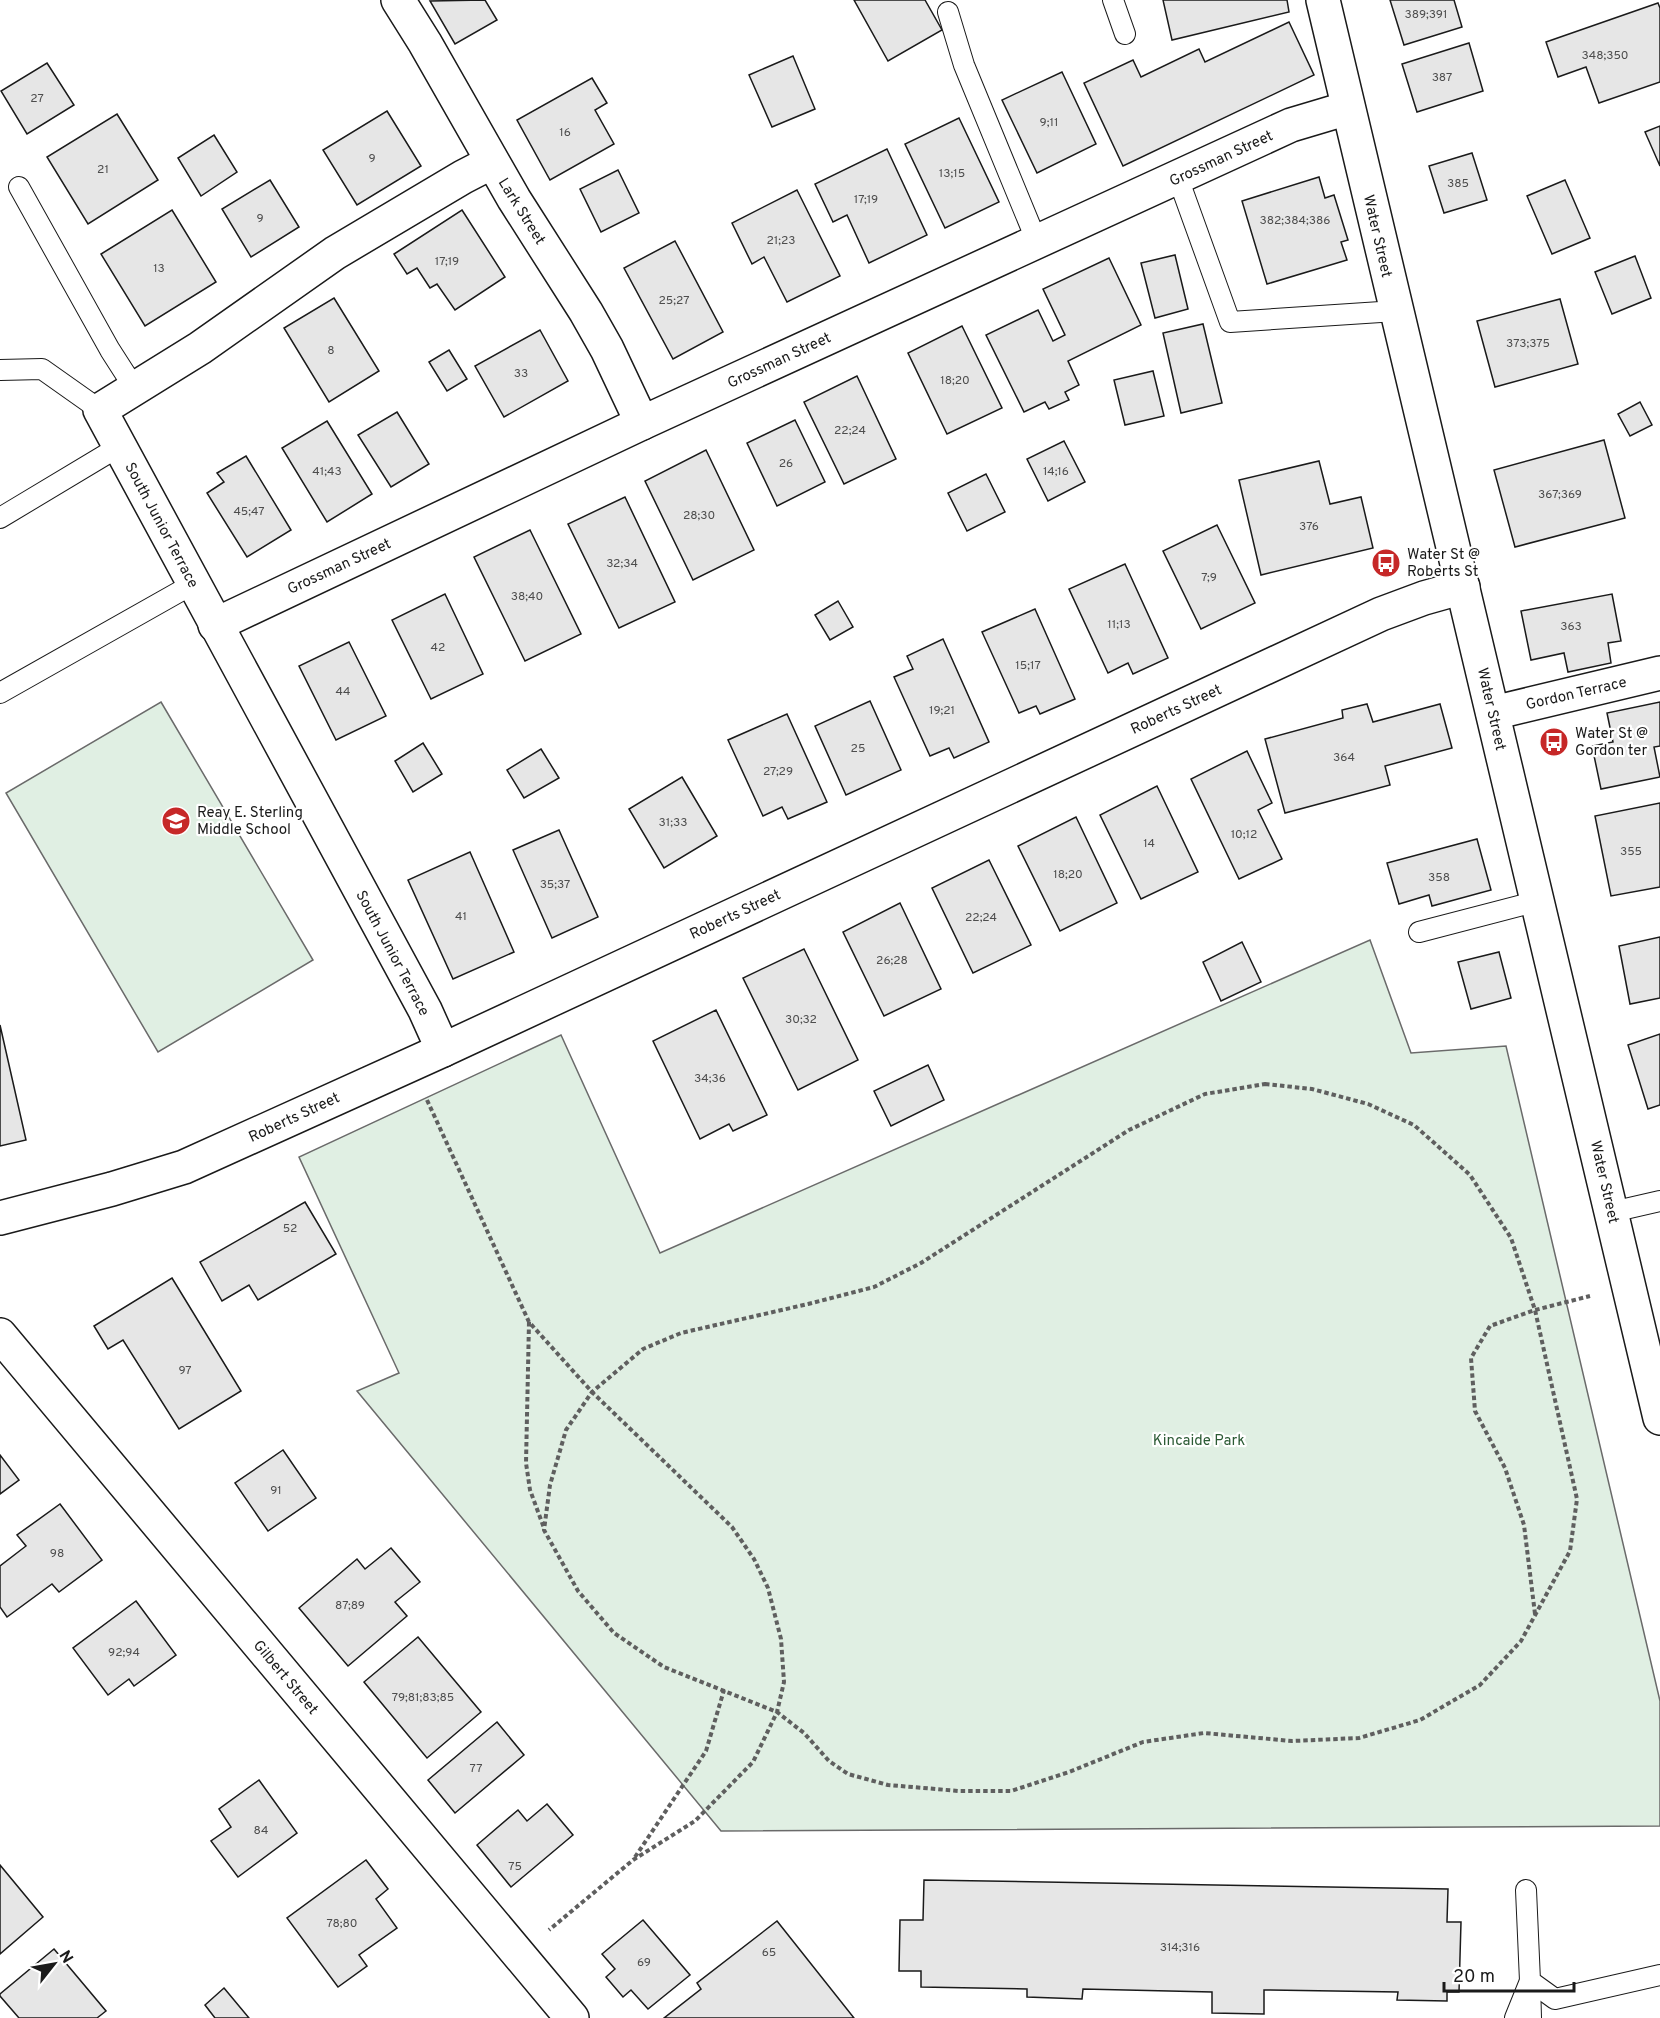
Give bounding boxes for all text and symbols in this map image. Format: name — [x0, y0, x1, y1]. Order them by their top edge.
house number: 389;391 — [1405, 7, 1447, 23]
house number: 348;350 — [1581, 48, 1629, 64]
house number: 387 — [1432, 70, 1452, 86]
house number: 27 — [30, 91, 44, 107]
house number: 9;11 — [1040, 115, 1058, 131]
house number: 16 — [559, 125, 571, 141]
street label: Grossman Street — [1167, 127, 1276, 192]
house number: 9 — [368, 151, 376, 167]
house number: 21 — [97, 162, 109, 178]
house number: 13;15 — [939, 166, 965, 182]
street label: Lark Street — [493, 175, 549, 249]
house number: 385 — [1447, 176, 1469, 192]
house number: 17;19 — [854, 192, 878, 208]
street label: Water Street — [1358, 193, 1395, 280]
house number: 9 — [256, 211, 264, 227]
house number: 382;384;386 — [1260, 213, 1330, 229]
house number: 21;23 — [766, 233, 796, 249]
house number: 17;19 — [435, 254, 459, 270]
house number: 13 — [153, 261, 165, 277]
house number: 25;27 — [659, 293, 689, 309]
street label: Grossman Street — [725, 329, 834, 394]
house number: 373;375 — [1506, 336, 1550, 352]
house number: 8 — [327, 343, 335, 359]
house number: 33 — [514, 366, 528, 382]
house number: 18;20 — [940, 373, 970, 389]
house number: 22;24 — [834, 423, 866, 439]
house number: 26 — [779, 456, 793, 472]
street label: South Junior Terrace — [120, 460, 202, 592]
house number: 41;43 — [312, 464, 342, 480]
house number: 14;16 — [1043, 464, 1069, 480]
house number: 367;369 — [1538, 487, 1582, 503]
house number: 45;47 — [233, 504, 265, 520]
house number: 28;30 — [683, 508, 715, 524]
house number: 376 — [1299, 519, 1319, 535]
street label: Grossman Street — [285, 535, 394, 600]
place label: Water St @ Roberts St — [1407, 546, 1480, 582]
bus stop icon: Water St @ Roberts St — [1370, 547, 1402, 579]
house number: 32;34 — [606, 556, 638, 572]
house number: 7;9 — [1201, 570, 1217, 586]
house number: 38;40 — [511, 589, 543, 605]
house number: 11;13 — [1107, 617, 1131, 633]
house number: 363 — [1560, 619, 1582, 635]
house number: 42 — [431, 640, 445, 656]
house number: 15;17 — [1015, 658, 1041, 674]
street label: Water Street — [1472, 666, 1509, 753]
street label: Gordon Terrace — [1524, 674, 1629, 715]
street label: Roberts Street — [1128, 681, 1225, 740]
house number: 44 — [336, 684, 350, 700]
house number: 19;21 — [929, 703, 955, 719]
place label: Water St @ Gordon ter — [1575, 725, 1648, 761]
bus stop icon: Water St @ Gordon ter — [1538, 726, 1570, 758]
house number: 25 — [851, 741, 865, 757]
house number: 364 — [1333, 750, 1355, 766]
house number: 27;29 — [763, 764, 793, 780]
place label: Reay E. Sterling Middle School — [197, 804, 303, 840]
school or university icon: Reay E. Sterling Middle School — [160, 805, 192, 837]
house number: 31;33 — [659, 815, 687, 831]
house number: 10;12 — [1231, 827, 1257, 843]
house number: 14 — [1143, 836, 1155, 852]
house number: 355 — [1620, 844, 1642, 860]
house number: 18;20 — [1053, 867, 1083, 883]
house number: 358 — [1428, 870, 1450, 886]
house number: 35;37 — [540, 877, 570, 893]
street label: Roberts Street — [687, 886, 784, 945]
street label: South Junior Terrace — [351, 888, 433, 1020]
house number: 41 — [455, 909, 467, 925]
house number: 22;24 — [965, 910, 997, 926]
house number: 26;28 — [876, 953, 908, 969]
house number: 30;32 — [785, 1012, 817, 1028]
house number: 34;36 — [694, 1071, 726, 1087]
street label: Roberts Street — [246, 1089, 343, 1148]
street label: Water Street — [1585, 1139, 1622, 1226]
house number: 52 — [283, 1221, 297, 1237]
house number: 97 — [178, 1363, 192, 1379]
park label: Kincaide Park — [1153, 1432, 1245, 1451]
house number: 91 — [270, 1483, 282, 1499]
house number: 98 — [50, 1546, 64, 1562]
house number: 87;89 — [335, 1598, 365, 1614]
street label: Gilbert Street — [248, 1637, 322, 1719]
house number: 92;94 — [108, 1645, 140, 1661]
house number: 79;81;83;85 — [392, 1690, 454, 1706]
house number: 77 — [470, 1761, 482, 1777]
house number: 84 — [254, 1823, 268, 1839]
house number: 75 — [508, 1859, 522, 1875]
house number: 78;80 — [327, 1916, 357, 1932]
north arrow — [24, 1934, 84, 1994]
house number: 314;316 — [1160, 1940, 1200, 1956]
house number: 65 — [762, 1945, 776, 1961]
text: N — [54, 1947, 77, 1967]
house number: 69 — [637, 1955, 651, 1971]
scale bar — [1444, 1955, 1574, 1993]
text: 20 m — [1453, 1966, 1495, 1989]

